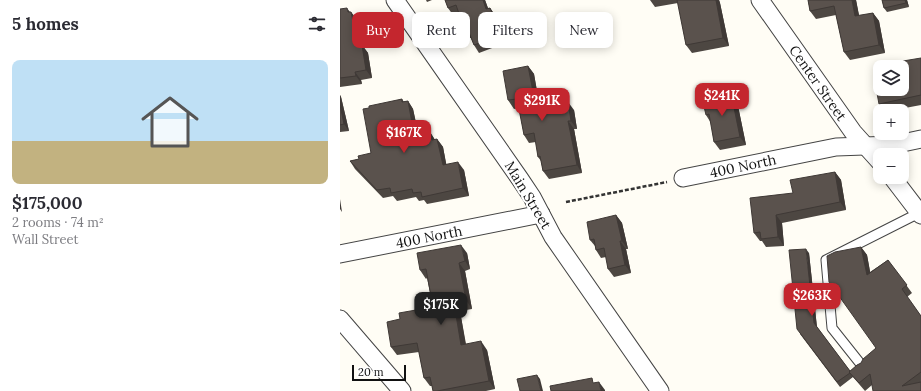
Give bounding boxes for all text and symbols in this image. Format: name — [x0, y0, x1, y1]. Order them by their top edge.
chip: Buy — [352, 12, 404, 48]
chip: Rent — [412, 12, 470, 48]
chip: Filters — [478, 12, 547, 48]
chip: New — [555, 12, 613, 48]
text: 5 homes — [12, 13, 79, 35]
icon: filters — [306, 13, 328, 35]
street label: Center Street — [785, 42, 851, 125]
map controls — [873, 60, 909, 184]
button: layers — [873, 60, 909, 96]
pin: $241K — [694, 83, 750, 117]
icon: home — [134, 86, 206, 158]
text: $241K — [704, 87, 740, 104]
pin: $291K — [514, 88, 570, 122]
text: $291K — [524, 92, 560, 109]
button: + — [873, 104, 909, 140]
pin: $167K — [376, 120, 432, 154]
text: $167K — [386, 124, 422, 141]
button: − — [873, 148, 909, 184]
street label: 400 North — [708, 150, 778, 182]
street label: Main Street — [501, 158, 556, 233]
text: $175,000 — [12, 192, 82, 214]
text: 2 rooms · 74 m² — [12, 214, 104, 231]
street label: 400 North — [394, 222, 464, 252]
text: Wall Street — [12, 231, 78, 248]
pin: $263K — [784, 283, 840, 317]
text: $263K — [793, 287, 831, 304]
pin: $175K — [413, 292, 469, 326]
text: $175K — [423, 296, 459, 313]
scale bar — [352, 363, 406, 382]
text: 20 m — [358, 365, 383, 379]

